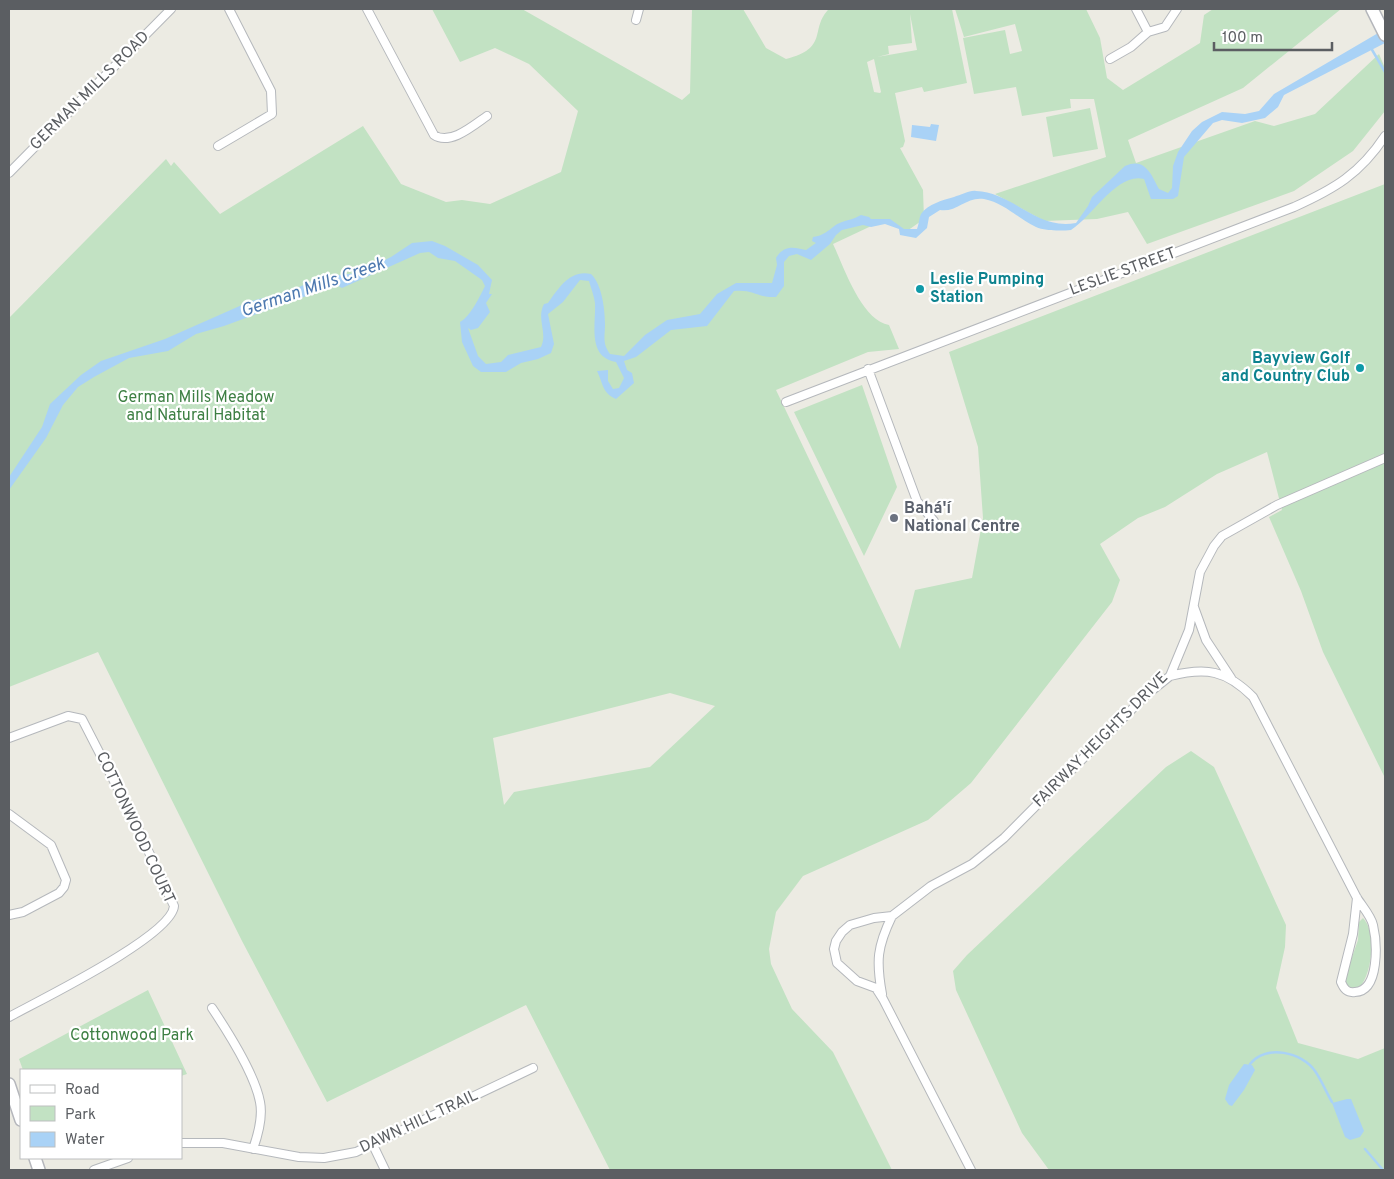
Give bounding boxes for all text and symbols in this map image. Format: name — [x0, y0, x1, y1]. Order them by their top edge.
scale bar — [1214, 20, 1332, 52]
street label: GERMAN MILLS ROAD — [26, 27, 154, 155]
text: 100 m — [1222, 29, 1263, 48]
street label: LESLIE STREET — [1067, 243, 1179, 301]
water label: German Mills Creek — [238, 252, 389, 323]
place label: Leslie Pumping Station — [930, 270, 1044, 308]
marker: Leslie Pumping Station — [914, 283, 926, 295]
place label: Bayview Golf and Country Club — [1221, 349, 1350, 387]
marker: Bayview Golf and Country Club — [1354, 362, 1366, 374]
park label: German Mills Meadow and Natural Habitat — [118, 388, 274, 426]
place label: Bahá'í National Centre — [904, 499, 1020, 537]
marker: Bahá'í National Centre — [888, 512, 900, 524]
street label: FAIRWAY HEIGHTS DRIVE — [1029, 668, 1173, 812]
street label: COTTONWOOD COURT — [91, 749, 179, 907]
park label: Cottonwood Park — [70, 1026, 194, 1046]
legend — [20, 1069, 182, 1159]
text: Road — [65, 1081, 100, 1100]
street label: DAWN HILL TRAIL — [357, 1086, 481, 1158]
text: Park — [65, 1106, 96, 1125]
text: Water — [65, 1131, 105, 1150]

